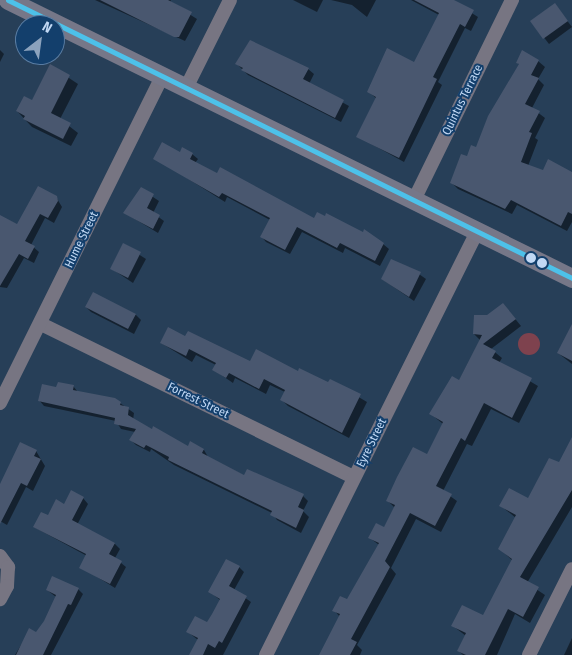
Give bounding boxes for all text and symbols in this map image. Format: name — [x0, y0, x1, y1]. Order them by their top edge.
north arrow — [15, 15, 65, 65]
text: N — [39, 18, 55, 37]
street label: Quintus Terrace — [440, 62, 486, 138]
street label: Hume Street — [62, 209, 102, 271]
unlabelled marker — [526, 253, 536, 263]
unlabelled marker — [537, 258, 547, 268]
street label: Forrest Street — [165, 380, 231, 422]
street label: Eyre Street — [354, 416, 390, 470]

